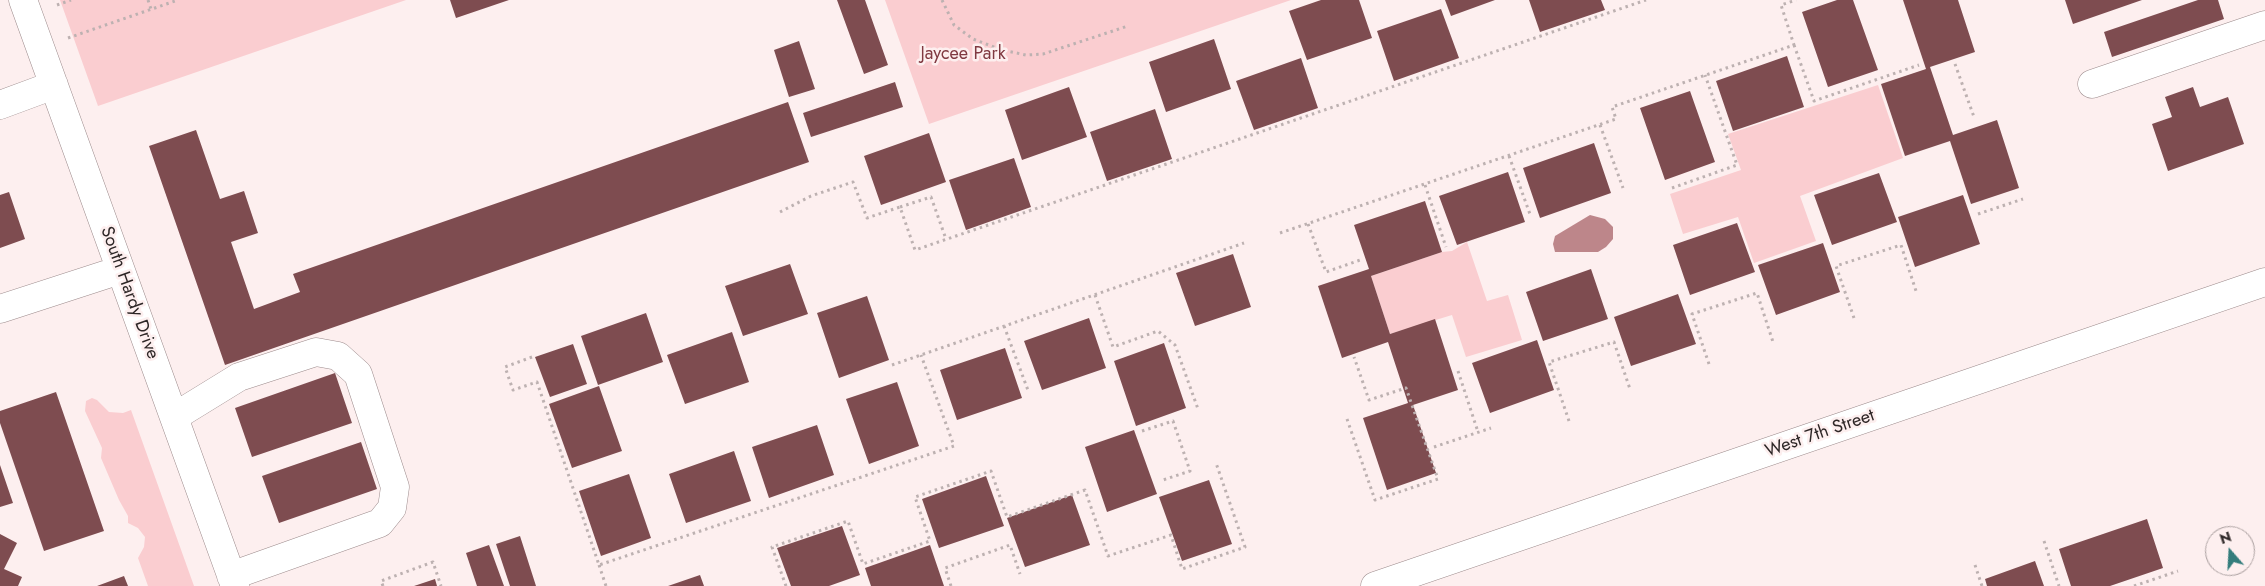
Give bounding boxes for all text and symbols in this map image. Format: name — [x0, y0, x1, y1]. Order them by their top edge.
park label: Jaycee Park — [920, 44, 1006, 66]
street label: South Hardy Drive — [95, 224, 163, 362]
street label: West 7th Street — [1762, 405, 1878, 463]
north arrow — [2205, 526, 2255, 576]
text: N — [2217, 526, 2234, 549]

